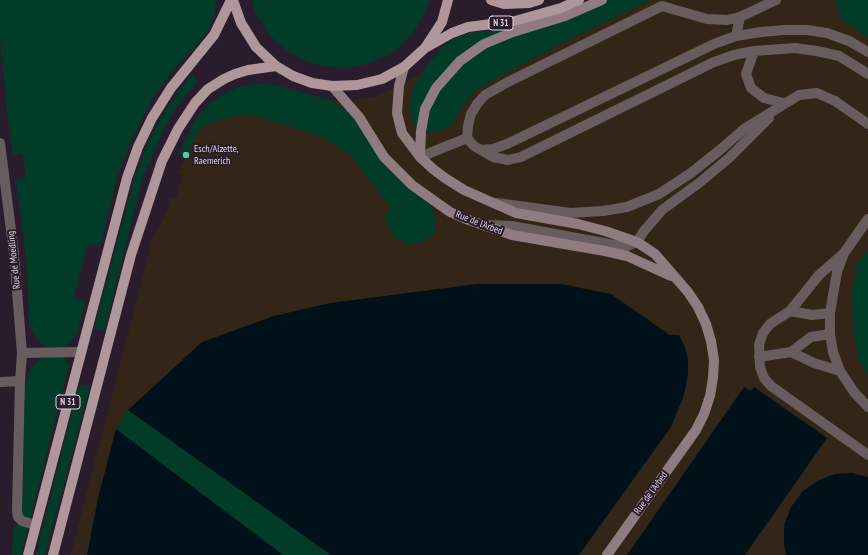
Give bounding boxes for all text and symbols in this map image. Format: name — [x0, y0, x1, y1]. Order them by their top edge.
road number: N 31 — [489, 16, 513, 30]
place label: Esch/Alzette, Raemerich — [194, 143, 239, 166]
marker: Esch/Alzette, Raemerich — [181, 150, 191, 160]
street label: Rue de l'Arbed — [454, 209, 504, 237]
street label: Rue de Moedling — [5, 230, 23, 290]
road number: N 31 — [56, 395, 80, 409]
street label: Rue de l'Arbed — [632, 469, 670, 517]

